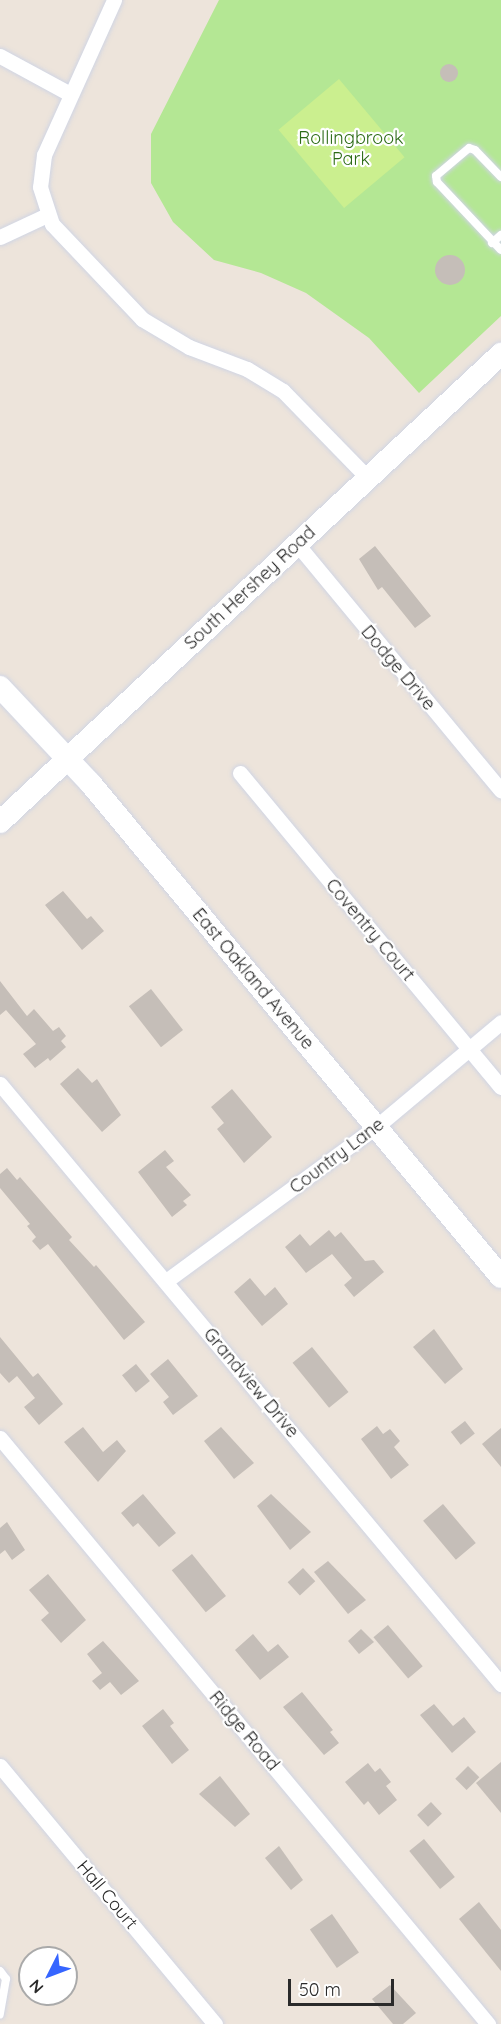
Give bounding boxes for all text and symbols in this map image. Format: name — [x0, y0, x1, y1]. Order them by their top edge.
park label: Rollingbrook Park — [298, 128, 404, 170]
street label: South Hershey Road — [180, 522, 320, 654]
street label: Dodge Drive — [356, 621, 440, 715]
street label: Coventry Court — [321, 875, 419, 985]
street label: East Oakland Avenue — [188, 904, 318, 1054]
street label: Country Lane — [286, 1114, 388, 1198]
street label: Grandview Drive — [199, 1324, 303, 1442]
street label: Ridge Road — [204, 1687, 284, 1775]
street label: Hall Court — [72, 1856, 142, 1934]
north arrow — [18, 1946, 78, 2006]
scale bar — [291, 1967, 398, 2005]
text: N — [25, 1976, 47, 1998]
text: 50 m — [299, 1978, 341, 2001]

